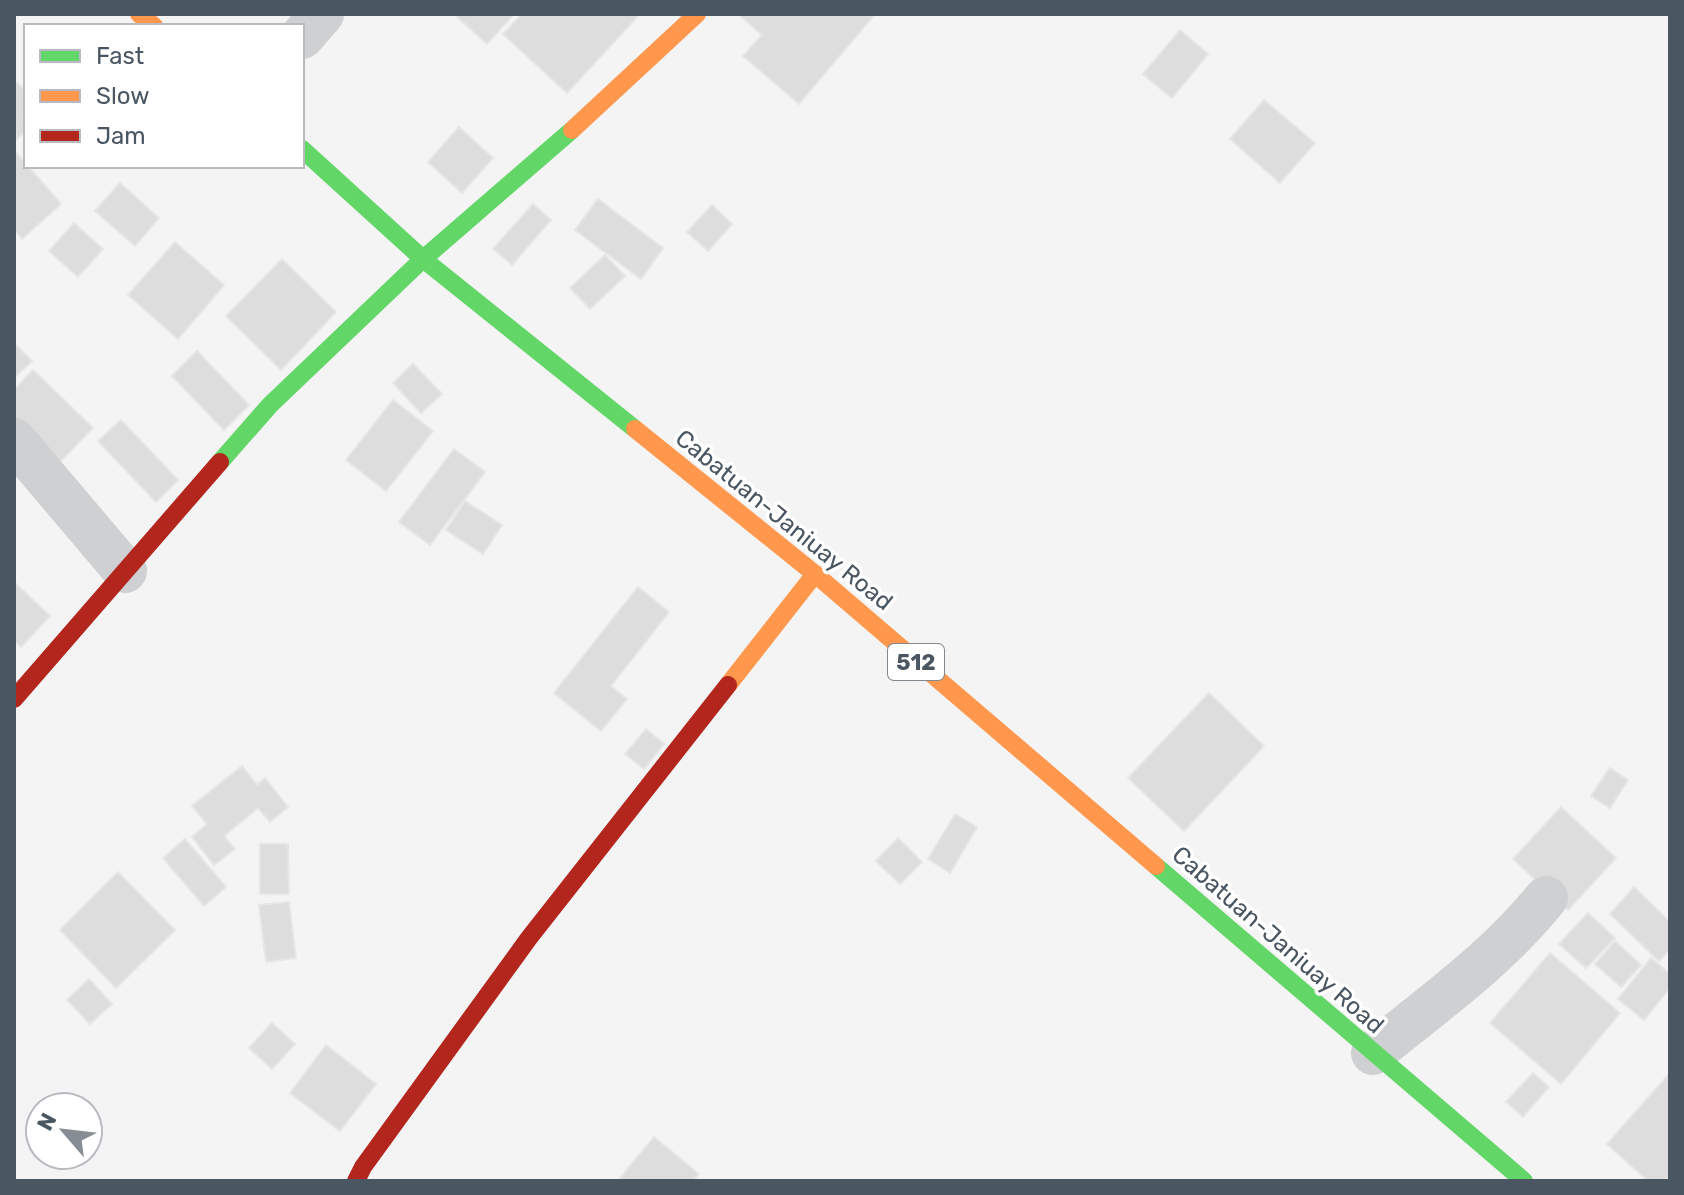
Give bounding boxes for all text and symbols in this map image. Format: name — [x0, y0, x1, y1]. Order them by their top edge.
legend — [24, 24, 304, 168]
text: Fast — [96, 42, 144, 70]
text: Slow — [96, 82, 149, 110]
text: Jam — [96, 122, 146, 150]
street label: Cabatuan-Janiuay Road — [670, 424, 898, 616]
road number: 512 — [888, 644, 944, 680]
street label: Cabatuan-Janiuay Road — [1167, 841, 1389, 1039]
north arrow — [24, 1091, 104, 1171]
text: N — [31, 1109, 62, 1135]

